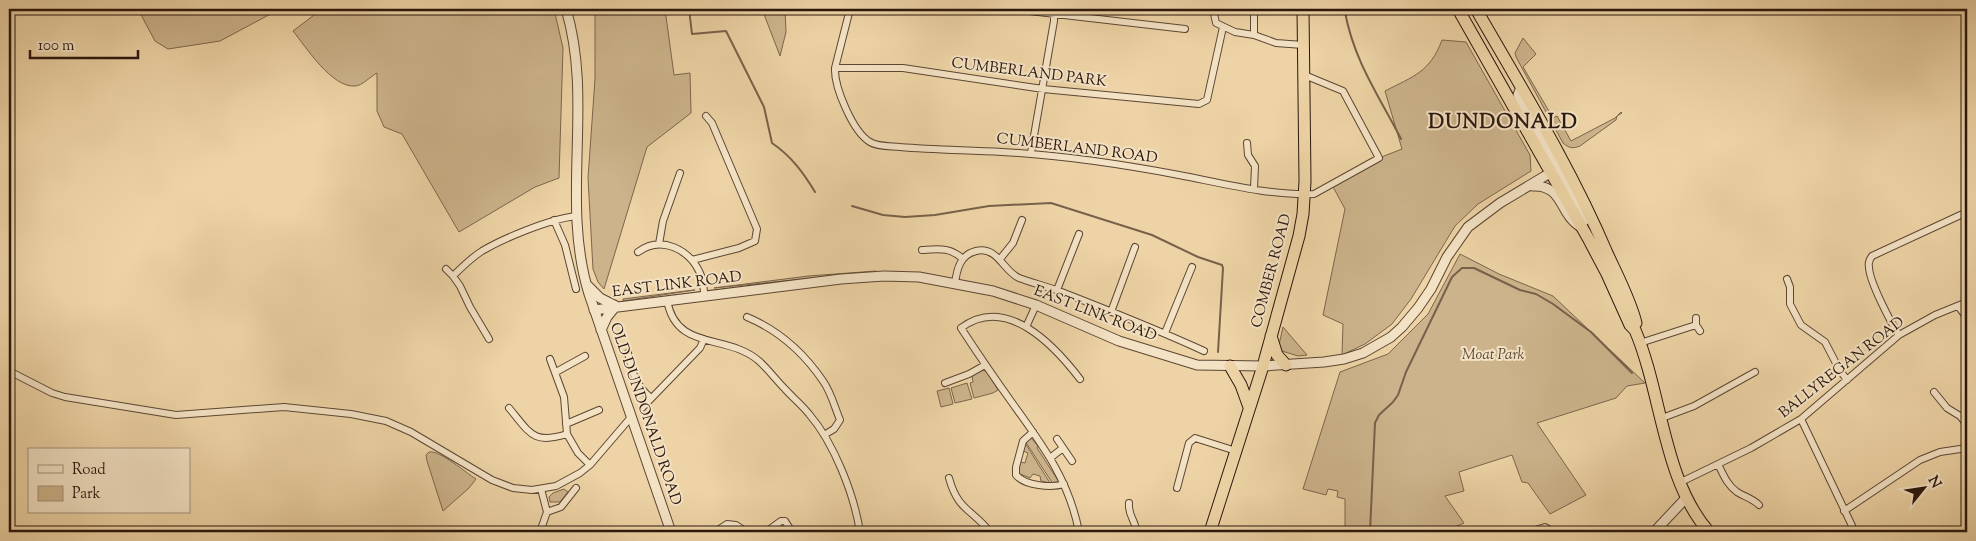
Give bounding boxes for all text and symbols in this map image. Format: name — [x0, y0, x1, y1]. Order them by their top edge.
scale bar — [30, 28, 138, 60]
text: 100 m — [38, 36, 75, 57]
street label: CUMBERLAND PARK — [950, 53, 1108, 93]
district label: DUNDONALD — [1428, 109, 1578, 138]
street label: CUMBERLAND ROAD — [995, 129, 1159, 169]
street label: COMBER ROAD — [1247, 211, 1297, 330]
street label: EAST LINK ROAD — [611, 267, 743, 303]
street label: EAST LINK ROAD — [1030, 281, 1160, 347]
street label: BALLYREGAN ROAD — [1775, 312, 1909, 424]
street label: OLD DUNDONALD ROAD — [604, 320, 686, 508]
park label: Moat Park — [1462, 345, 1524, 366]
legend — [28, 448, 190, 514]
text: Road — [72, 460, 106, 481]
north arrow — [1898, 464, 1948, 514]
text: N — [1922, 473, 1945, 492]
text: Park — [72, 484, 101, 505]

